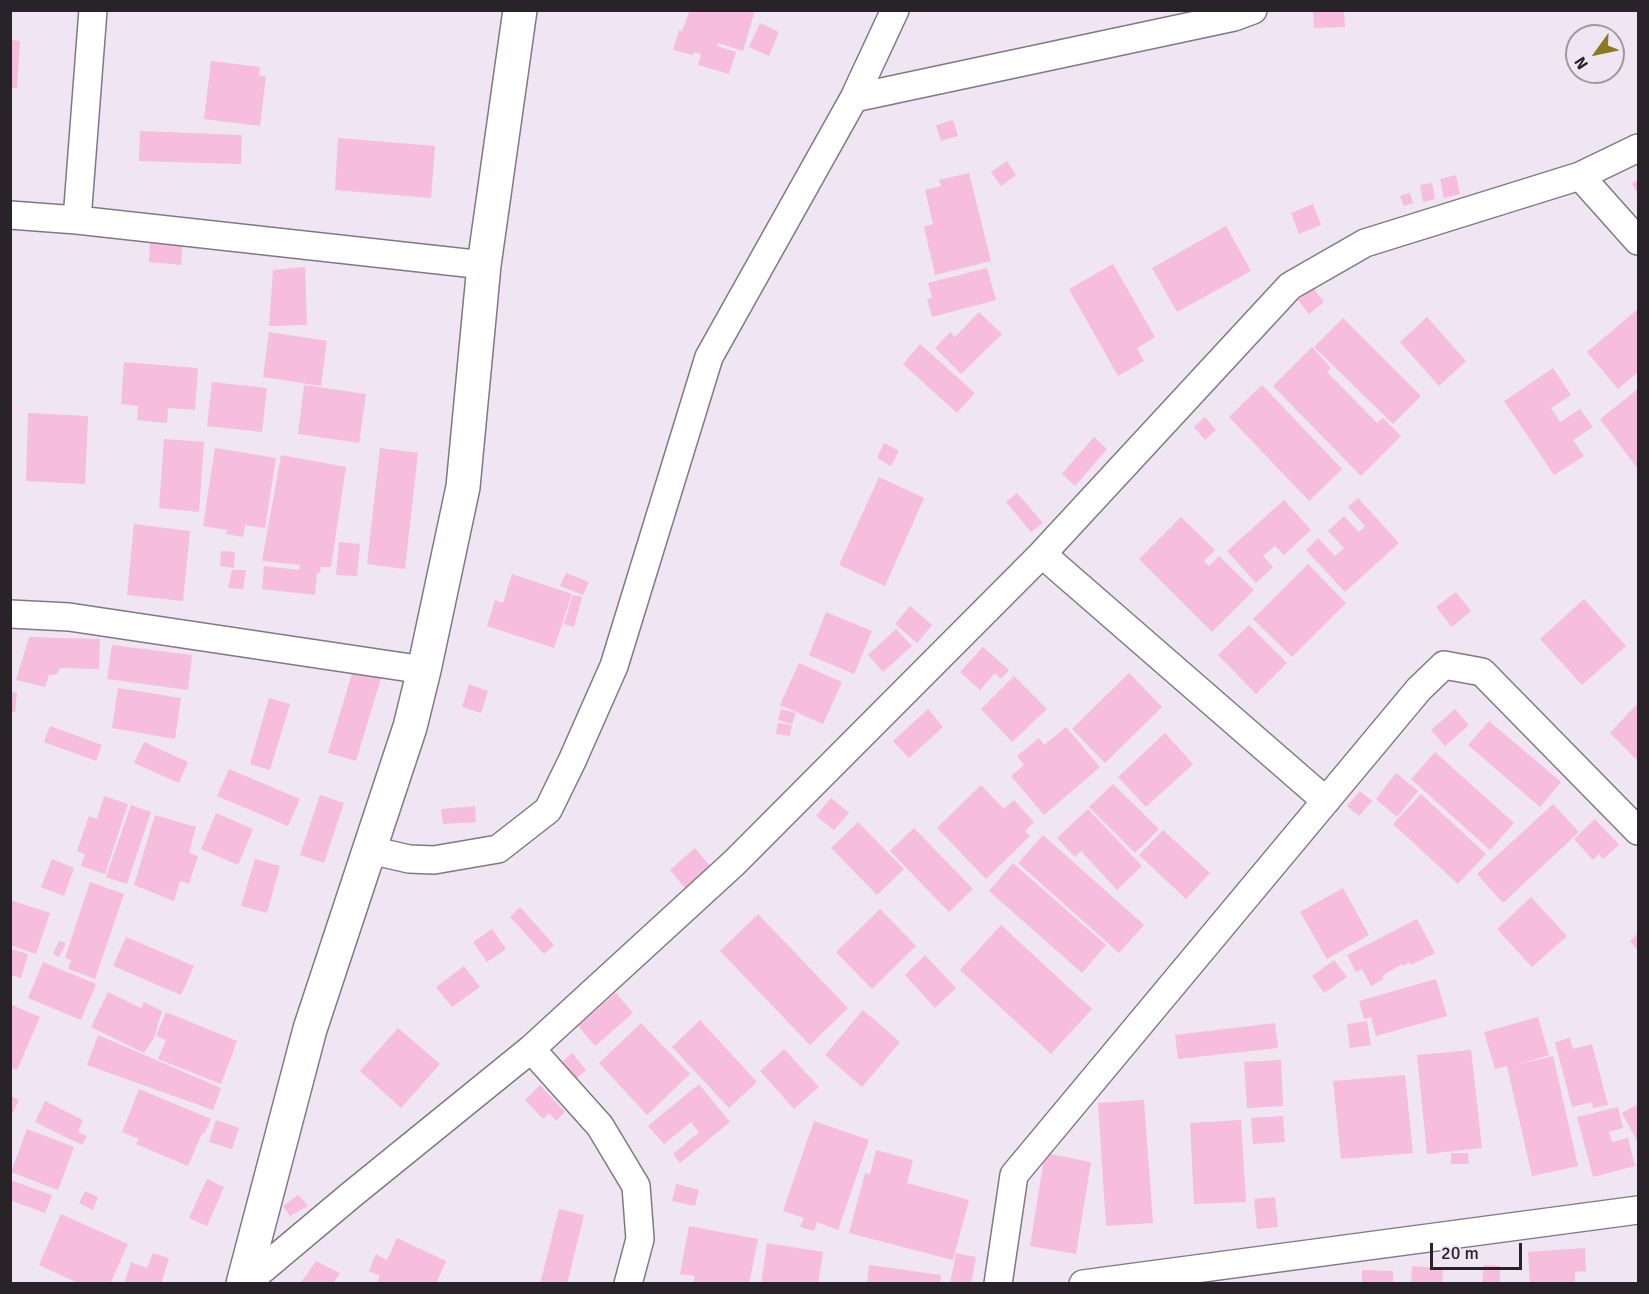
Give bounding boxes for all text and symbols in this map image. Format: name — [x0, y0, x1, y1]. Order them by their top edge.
north arrow — [1565, 24, 1625, 84]
text: N — [1570, 53, 1593, 73]
scale bar — [1433, 1231, 1524, 1269]
text: 20 m — [1441, 1242, 1479, 1264]

